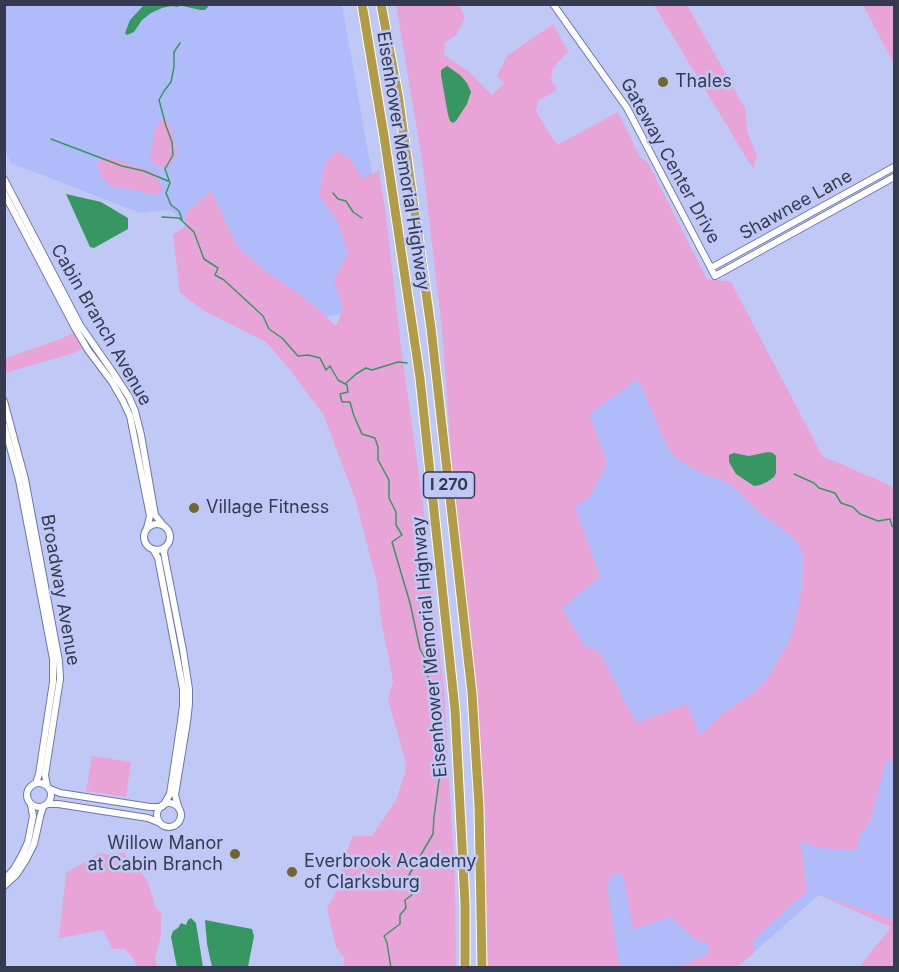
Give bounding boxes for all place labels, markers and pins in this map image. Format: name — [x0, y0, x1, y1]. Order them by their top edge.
place label: Thales — [675, 71, 732, 93]
marker: Thales — [656, 75, 670, 89]
place label: Village Fitness — [206, 497, 329, 519]
marker: Village Fitness — [187, 501, 201, 515]
place label: Willow Manor at Cabin Branch — [87, 833, 223, 876]
marker: Willow Manor at Cabin Branch — [228, 847, 242, 861]
place label: Everbrook Academy of Clarksburg — [304, 851, 476, 894]
marker: Everbrook Academy of Clarksburg — [285, 865, 299, 879]

